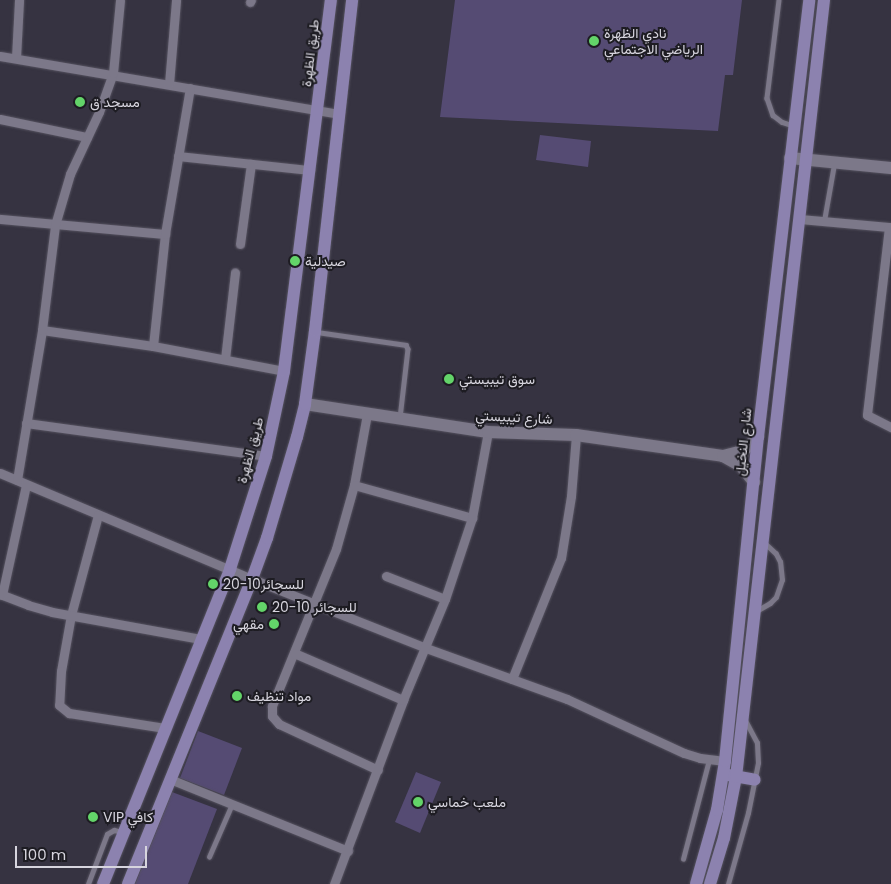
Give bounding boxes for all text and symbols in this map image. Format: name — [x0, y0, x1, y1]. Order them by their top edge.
street label: طريق الظهرة — [298, 18, 322, 88]
place label: نادي الظهرة الرياضي الاجتماعي — [604, 25, 703, 58]
marker: نادي الظهرة الرياضي الاجتماعي — [588, 35, 600, 47]
place label: مسجد ق — [90, 94, 140, 110]
marker: مسجد ق — [74, 96, 86, 108]
place label: صيدلية — [305, 253, 346, 269]
marker: صيدلية — [289, 255, 301, 267]
place label: سوق تيبيستي — [459, 371, 535, 387]
marker: سوق تيبيستي — [443, 373, 455, 385]
street label: شارع تيبيستي — [475, 407, 553, 427]
street label: شارع النخيل — [731, 407, 755, 477]
street label: طريق الظهرة — [233, 415, 267, 485]
place label: 20-10للسجائر — [223, 576, 304, 592]
marker: 20-10للسجائر — [207, 578, 219, 590]
place label: 20-10 للسجائر — [272, 599, 357, 615]
marker: 20-10 للسجائر — [256, 601, 268, 613]
place label: مقهي — [233, 616, 264, 632]
marker: مقهي — [268, 618, 280, 630]
place label: مواد تنظيف — [247, 688, 311, 704]
marker: مواد تنظيف — [231, 690, 243, 702]
place label: ملعب خماسي — [428, 794, 506, 810]
marker: ملعب خماسي — [412, 796, 424, 808]
place label: VIP كافي — [103, 809, 153, 825]
marker: VIP كافي — [87, 811, 99, 823]
scale bar — [18, 836, 150, 868]
text: 100 m — [23, 844, 66, 865]

